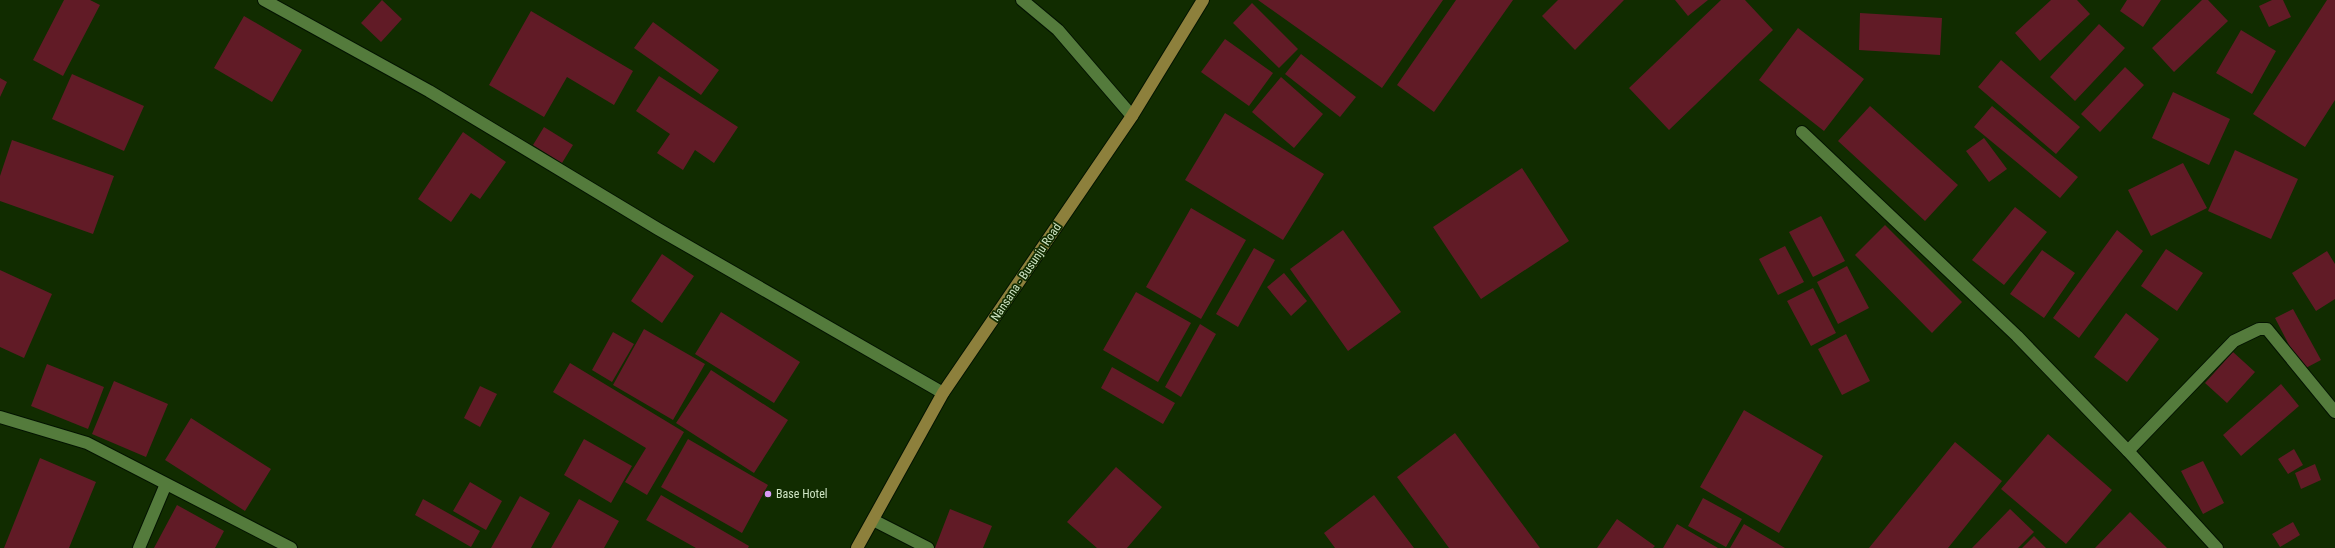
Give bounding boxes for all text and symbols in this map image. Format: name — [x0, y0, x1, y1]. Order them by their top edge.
street label: Nansana - Busunju Road — [988, 220, 1064, 324]
place label: Base Hotel — [776, 487, 828, 501]
marker: Base Hotel — [763, 489, 773, 499]

